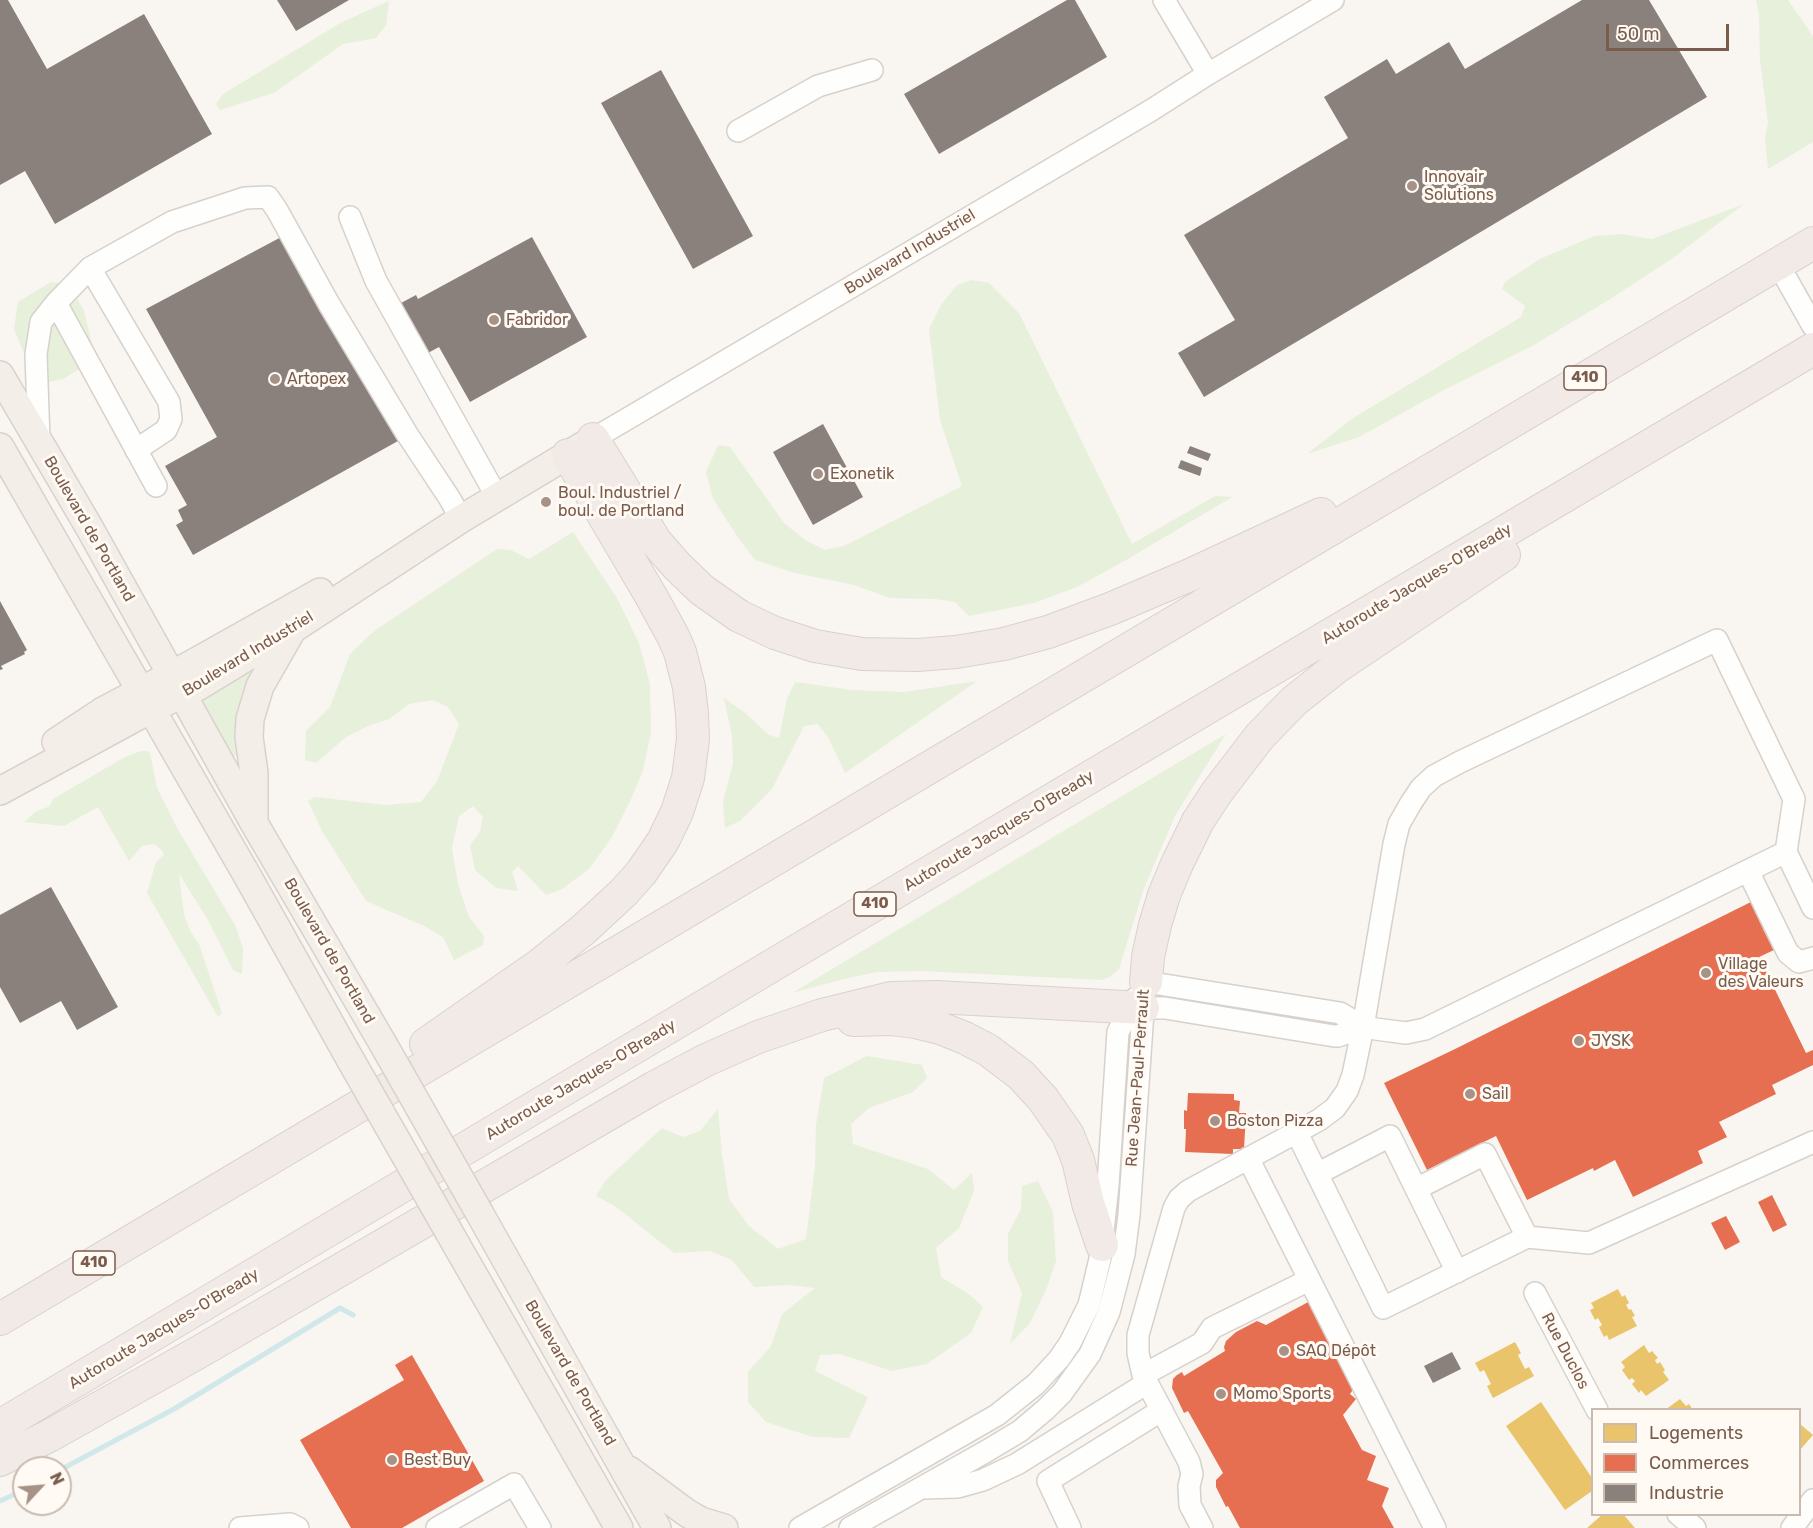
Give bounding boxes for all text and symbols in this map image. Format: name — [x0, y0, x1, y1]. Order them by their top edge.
scale bar — [1609, 12, 1732, 50]
text: 50 m — [1617, 23, 1660, 45]
place label: Innovair Solutions — [1424, 167, 1494, 205]
marker: Innovair Solutions — [1405, 179, 1419, 193]
street label: Boulevard Industriel — [841, 205, 979, 299]
place label: Fabridor — [506, 310, 568, 330]
marker: Fabridor — [487, 313, 501, 327]
road number: 410 — [1564, 366, 1606, 390]
place label: Artopex — [287, 369, 346, 389]
marker: Artopex — [268, 372, 282, 386]
street label: Boulevard de Portland — [39, 453, 139, 605]
place label: Exonetik — [830, 464, 894, 484]
marker: Exonetik — [811, 467, 825, 481]
place label: Boul. Industriel / boul. de Portland — [558, 483, 684, 521]
marker: Boul. Industriel / boul. de Portland — [539, 495, 553, 509]
street label: Autoroute Jacques-O'Bready — [1319, 520, 1515, 648]
street label: Boulevard Industriel — [179, 607, 317, 701]
street label: Autoroute Jacques-O'Bready — [901, 767, 1097, 895]
street label: Boulevard de Portland — [279, 875, 379, 1027]
road number: 410 — [854, 892, 896, 916]
place label: Village des Valeurs — [1718, 954, 1804, 992]
marker: Village des Valeurs — [1699, 966, 1713, 980]
street label: Rue Jean-Paul-Perrault — [1122, 988, 1154, 1168]
street label: Autoroute Jacques-O'Bready — [483, 1016, 679, 1144]
place label: JYSK — [1591, 1031, 1631, 1051]
marker: JYSK — [1572, 1034, 1586, 1048]
place label: Sail — [1482, 1084, 1509, 1104]
marker: Sail — [1463, 1087, 1477, 1101]
place label: Boston Pizza — [1227, 1111, 1323, 1131]
marker: Boston Pizza — [1208, 1114, 1222, 1128]
road number: 410 — [73, 1251, 115, 1275]
street label: Autoroute Jacques-O'Bready — [66, 1265, 262, 1393]
street label: Boulevard de Portland — [520, 1297, 620, 1449]
street label: Rue Duclos — [1537, 1310, 1593, 1392]
place label: SAQ Dépôt — [1296, 1341, 1376, 1361]
marker: SAQ Dépôt — [1277, 1344, 1291, 1358]
place label: Momo Sports — [1233, 1384, 1331, 1404]
marker: Momo Sports — [1214, 1387, 1228, 1401]
legend — [1591, 1408, 1801, 1516]
text: Logements — [1649, 1422, 1743, 1444]
place label: Best Buy — [404, 1450, 471, 1470]
text: Commerces — [1649, 1452, 1749, 1474]
marker: Best Buy — [385, 1453, 399, 1467]
north arrow — [12, 1456, 72, 1516]
text: N — [46, 1469, 68, 1488]
text: Industrie — [1649, 1482, 1724, 1504]

